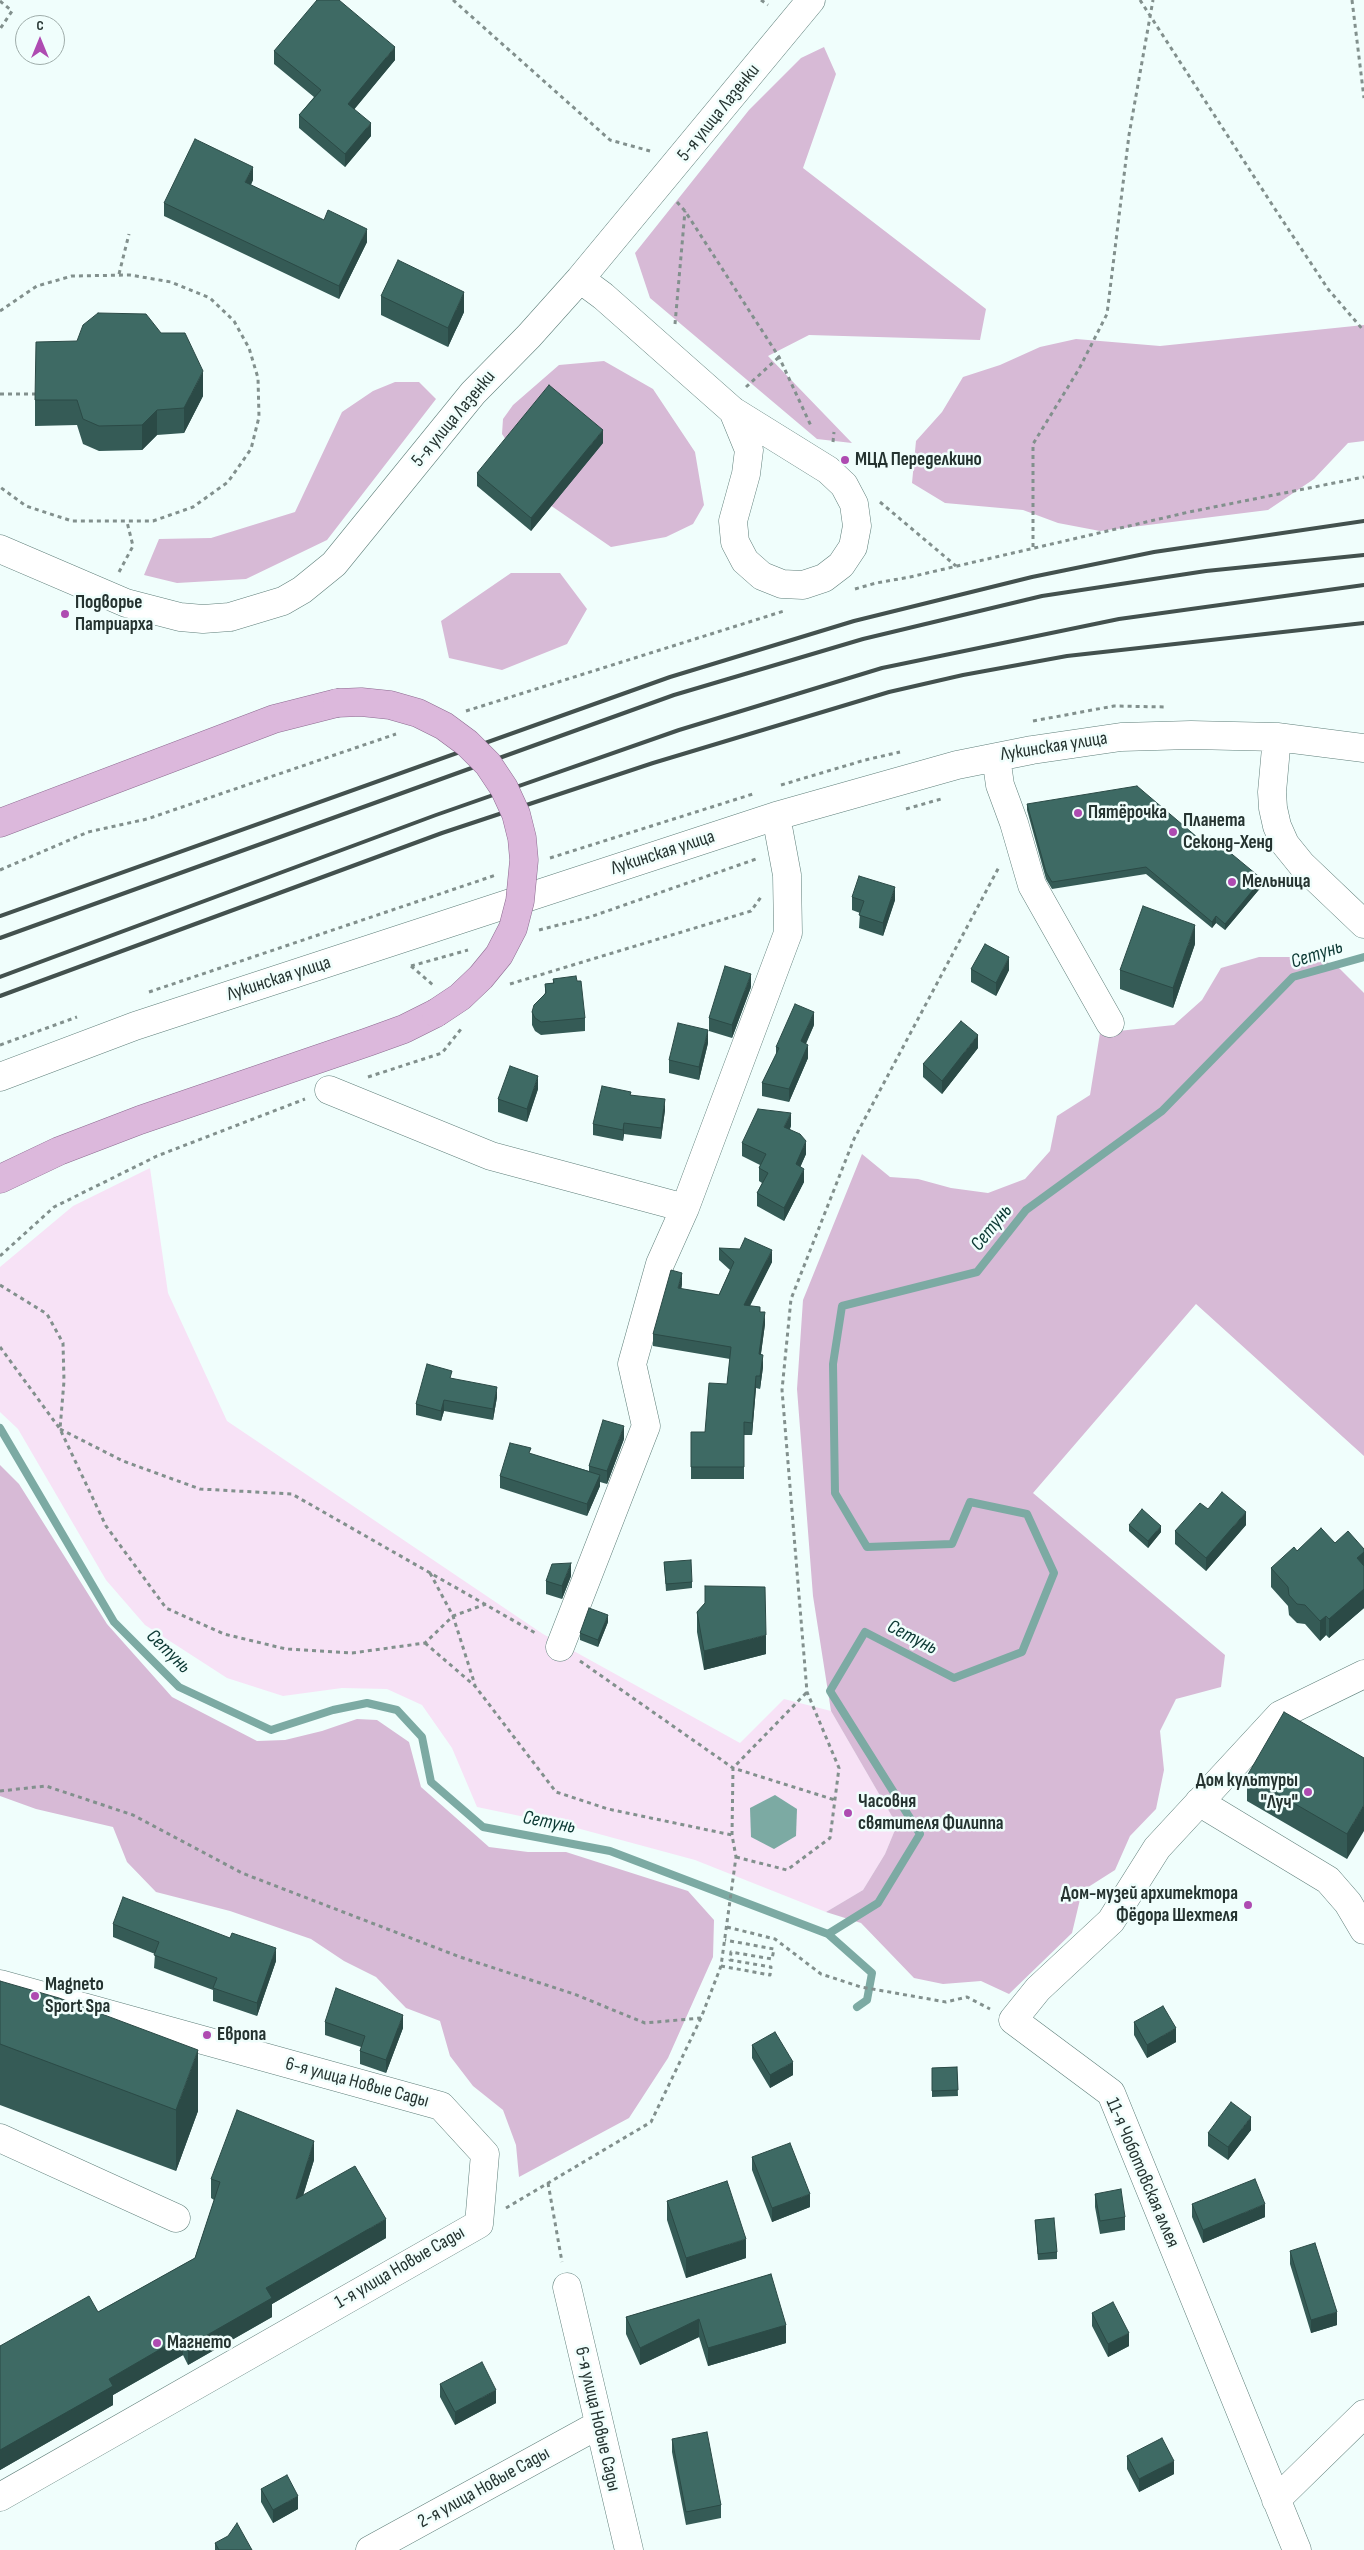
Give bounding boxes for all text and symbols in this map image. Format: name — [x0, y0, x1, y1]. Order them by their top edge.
north arrow — [15, 15, 65, 65]
text: С — [36, 17, 44, 34]
street label: 5-я улица Лазенки — [673, 60, 765, 166]
street label: 5-я улица Лазенки — [407, 366, 501, 472]
place label: МЦД Переделкино — [855, 449, 982, 471]
marker: МЦД Переделкино — [839, 454, 851, 466]
place label: Подворье Патриарха — [75, 592, 153, 636]
marker: Подворье Патриарха — [59, 608, 71, 620]
street label: Лукинская улица — [999, 727, 1109, 767]
place label: Пятёрочка — [1088, 802, 1167, 824]
marker: Пятёрочка — [1072, 807, 1084, 819]
place label: Планета Секонд-Хенд — [1183, 810, 1273, 854]
street label: Лукинская улица — [608, 826, 718, 880]
marker: Планета Секонд-Хенд — [1167, 826, 1179, 838]
place label: Мельница — [1242, 871, 1311, 893]
marker: Мельница — [1226, 876, 1238, 888]
water label: Сетунь — [1288, 935, 1346, 975]
street label: Лукинская улица — [224, 952, 334, 1006]
water label: Сетунь — [966, 1200, 1018, 1256]
water label: Сетунь — [883, 1615, 941, 1661]
water label: Сетунь — [141, 1625, 195, 1679]
place label: Дом культуры "Луч" — [1196, 1770, 1298, 1814]
marker: Дом культуры "Луч" — [1302, 1786, 1314, 1798]
place label: Часовня святителя Филиппа — [858, 1791, 1004, 1835]
water label: Сетунь — [521, 1806, 577, 1840]
marker: Часовня святителя Филиппа — [842, 1807, 854, 1819]
place label: Дом-музей архитектора Фёдора Шехтеля — [1061, 1883, 1238, 1927]
marker: Дом-музей архитектора Фёдора Шехтеля — [1242, 1899, 1254, 1911]
place label: Magneto Sport Spa — [45, 1974, 110, 2018]
marker: Magneto Sport Spa — [29, 1990, 41, 2002]
place label: Европа — [217, 2024, 266, 2046]
marker: Европа — [201, 2029, 213, 2041]
street label: 6-я улица Новые Сады — [283, 2053, 431, 2113]
street label: 11-я Чоботовская аллея — [1100, 2095, 1184, 2251]
street label: 1-я улица Новые Сады — [331, 2222, 469, 2314]
place label: Магнето — [167, 2332, 232, 2354]
marker: Магнето — [151, 2337, 163, 2349]
street label: 6-я улица Новые Сады — [569, 2345, 625, 2493]
street label: 2-я улица Новые Сады — [414, 2442, 554, 2534]

